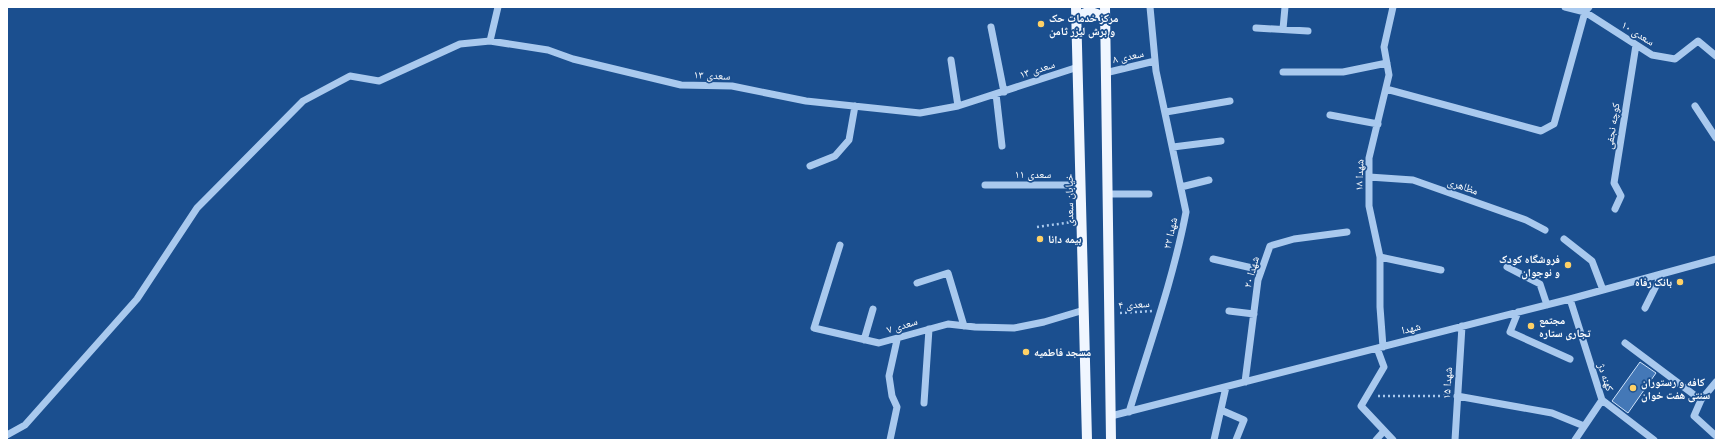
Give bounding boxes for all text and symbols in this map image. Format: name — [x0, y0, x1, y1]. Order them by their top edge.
place label: مرکز خدمات حک و برش لیزر ثامن — [1049, 11, 1118, 39]
street label: سعدی ۱۰ — [1619, 17, 1657, 49]
marker: مرکز خدمات حک و برش لیزر ثامن — [1036, 19, 1046, 29]
street label: سعدی ۸ — [1111, 46, 1145, 66]
street label: سعدی ۱۳ — [1017, 57, 1057, 81]
street label: سعدی ۱۳ — [694, 67, 730, 83]
street label: کوچه نجفی — [1601, 101, 1623, 150]
street label: شهدا ۱۸ — [1351, 159, 1366, 191]
street label: سعدی ۱۱ — [1015, 167, 1051, 181]
street label: خیابان سعدی — [1062, 174, 1076, 226]
street label: مظاهری — [1446, 174, 1480, 198]
street label: شهدا ۲۲ — [1160, 216, 1179, 250]
place label: بیمه دانا — [1048, 232, 1081, 246]
marker: بیمه دانا — [1035, 234, 1045, 244]
place label: فروشگاه کودک و نوجوان — [1499, 252, 1560, 280]
street label: شهدا ۲۰ — [1240, 255, 1261, 289]
marker: فروشگاه کودک و نوجوان — [1563, 260, 1573, 270]
place label: بانک رفاه — [1635, 275, 1672, 289]
marker: بانک رفاه — [1675, 277, 1685, 287]
street label: سعدی ۴ — [1118, 296, 1150, 312]
place label: مجتمع تجاری ستاره — [1539, 313, 1591, 341]
street label: سعدی ۷ — [885, 314, 919, 336]
street label: شهدا — [1400, 319, 1422, 336]
marker: مجتمع تجاری ستاره — [1526, 321, 1536, 331]
place label: مسجد فاطمیه — [1034, 345, 1091, 359]
marker: مسجد فاطمیه — [1021, 347, 1031, 357]
street label: کهنه دژ — [1596, 360, 1617, 393]
street label: شهدا ۱۵ — [1439, 367, 1454, 399]
place label: کافه و رستوران سنتی هفت خوان — [1641, 375, 1711, 403]
marker: کافه و رستوران سنتی هفت خوان — [1628, 383, 1638, 393]

